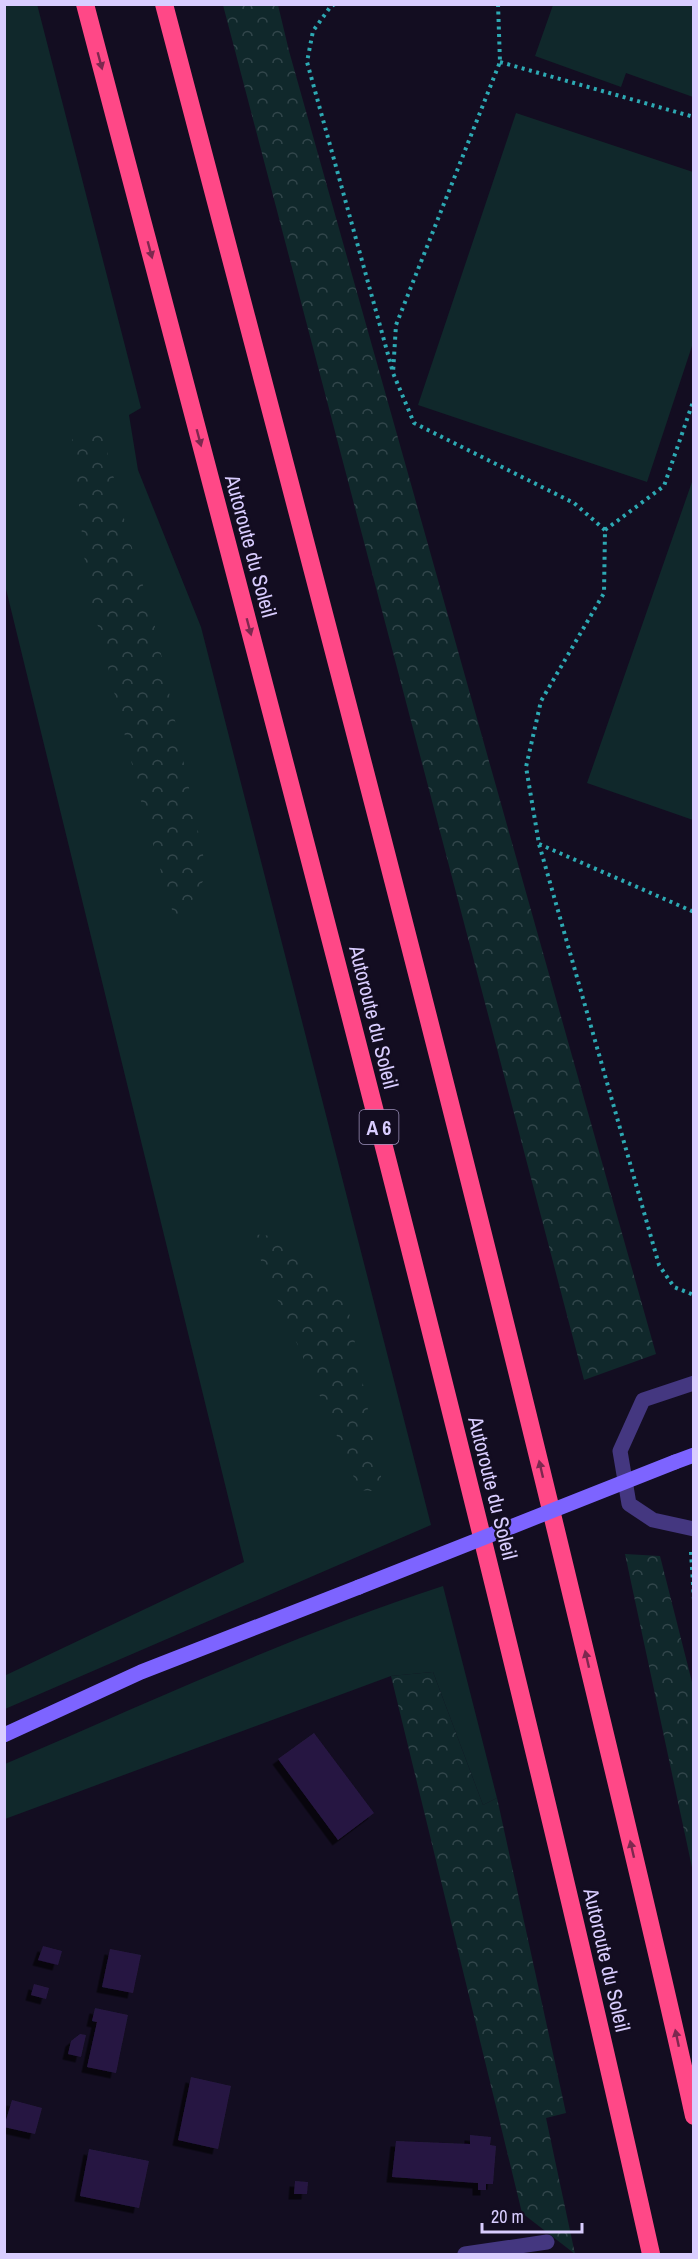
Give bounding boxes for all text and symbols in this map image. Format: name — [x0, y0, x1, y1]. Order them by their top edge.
one-way arrow — [96, 52, 105, 70]
one-way arrow — [145, 240, 155, 259]
one-way arrow — [195, 429, 205, 447]
street label: Autoroute du Soleil — [218, 471, 284, 620]
one-way arrow — [245, 618, 254, 636]
street label: Autoroute du Soleil — [342, 941, 406, 1092]
road number: A 6 — [360, 1110, 398, 1144]
street label: Autoroute du Soleil — [461, 1412, 525, 1563]
one-way arrow — [536, 1460, 546, 1478]
one-way arrow — [581, 1650, 591, 1668]
one-way arrow — [627, 1839, 636, 1858]
street label: Autoroute du Soleil — [576, 1884, 638, 2035]
one-way arrow — [671, 2029, 681, 2048]
scale bar — [482, 2196, 582, 2234]
text: 20 m — [491, 2204, 524, 2229]

